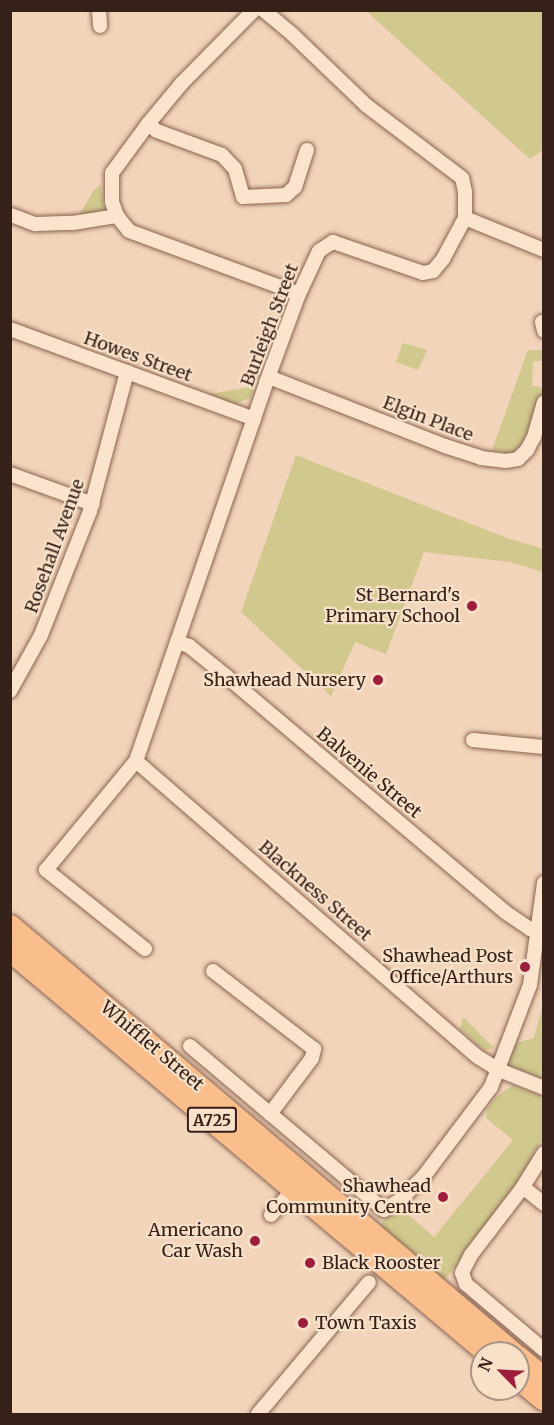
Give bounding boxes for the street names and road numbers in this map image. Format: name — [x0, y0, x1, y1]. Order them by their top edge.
street label: Burleigh Street — [237, 261, 303, 389]
street label: Howes Street — [81, 327, 195, 387]
street label: Elgin Place — [380, 392, 476, 446]
street label: Rosehall Avenue — [21, 476, 89, 616]
street label: Balvenie Street — [312, 723, 426, 823]
street label: Blackness Street — [254, 836, 376, 946]
street label: Whifflet Street — [96, 997, 208, 1095]
road number: A725 — [186, 1107, 238, 1133]

